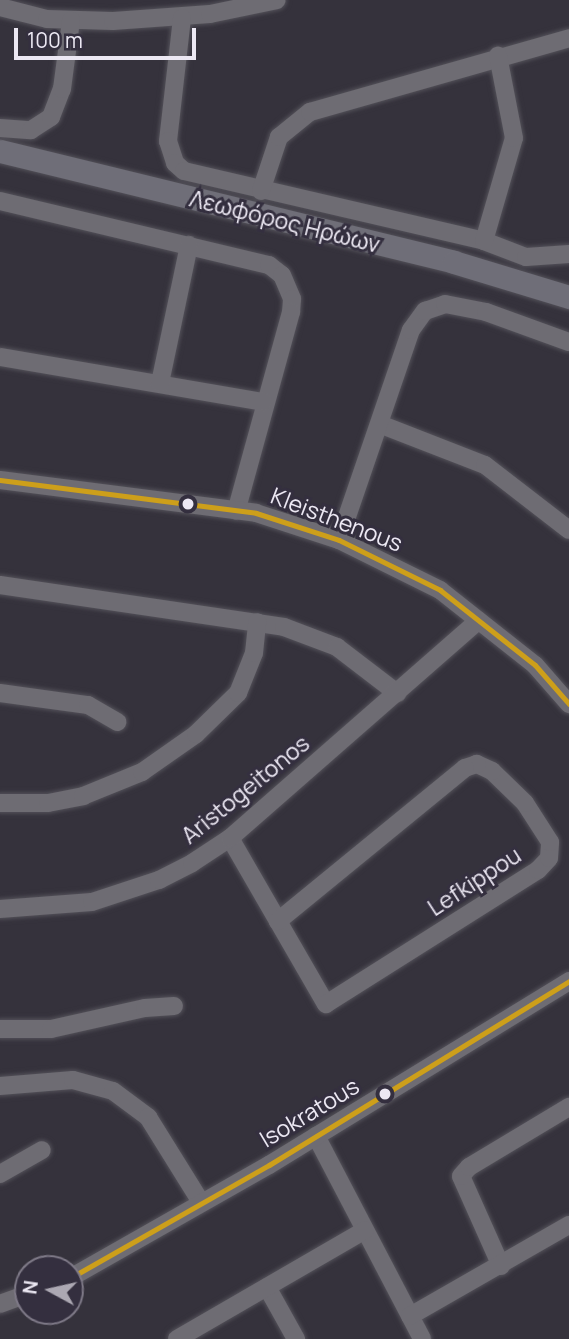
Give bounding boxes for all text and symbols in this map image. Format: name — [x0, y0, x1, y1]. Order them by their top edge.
scale bar — [18, 14, 200, 58]
text: 100 m — [27, 26, 83, 54]
street label: Λεωφόρος Ηρώων — [187, 184, 383, 258]
street label: Kleisthenous — [267, 481, 407, 557]
unlabelled marker — [181, 497, 195, 511]
street label: Aristogeitonos — [175, 729, 315, 849]
street label: Lefkippou — [422, 841, 526, 921]
street label: Isokratous — [254, 1072, 364, 1152]
unlabelled marker — [378, 1087, 392, 1101]
north arrow — [14, 1255, 84, 1325]
text: N — [16, 1279, 44, 1296]

